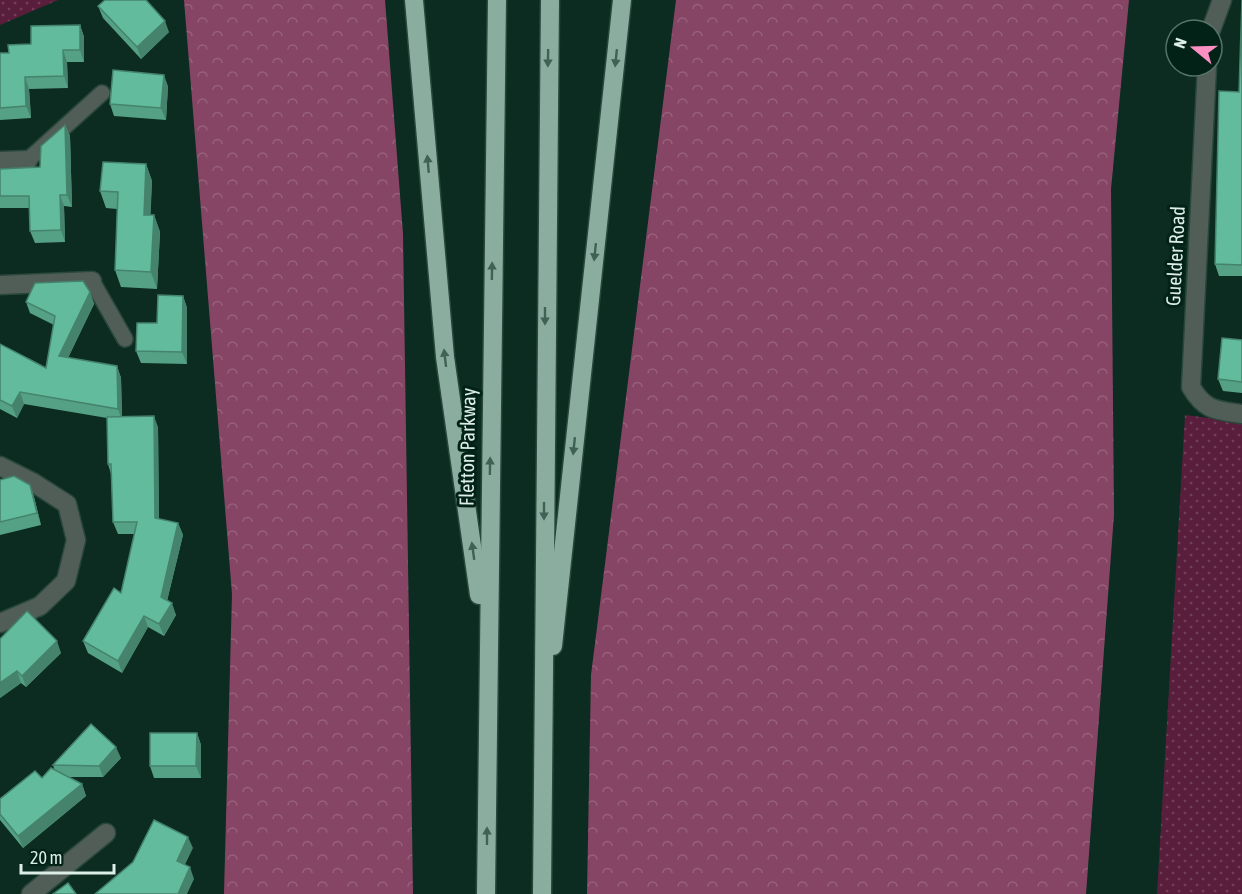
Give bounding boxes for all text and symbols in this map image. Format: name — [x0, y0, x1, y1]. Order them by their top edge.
north arrow — [1164, 18, 1224, 78]
text: N — [1170, 36, 1190, 51]
one-way arrow — [544, 49, 553, 68]
one-way arrow — [611, 49, 621, 68]
one-way arrow — [423, 154, 433, 173]
street label: Guelder Road — [1161, 206, 1189, 306]
one-way arrow — [590, 243, 600, 262]
one-way arrow — [487, 261, 497, 280]
one-way arrow — [540, 307, 550, 326]
one-way arrow — [440, 348, 450, 367]
street label: Fletton Parkway — [454, 388, 480, 506]
one-way arrow — [569, 436, 579, 455]
one-way arrow — [485, 456, 494, 475]
one-way arrow — [539, 502, 549, 521]
one-way arrow — [468, 541, 477, 560]
one-way arrow — [482, 826, 492, 845]
scale bar — [21, 837, 114, 875]
text: 20 m — [30, 847, 62, 868]

